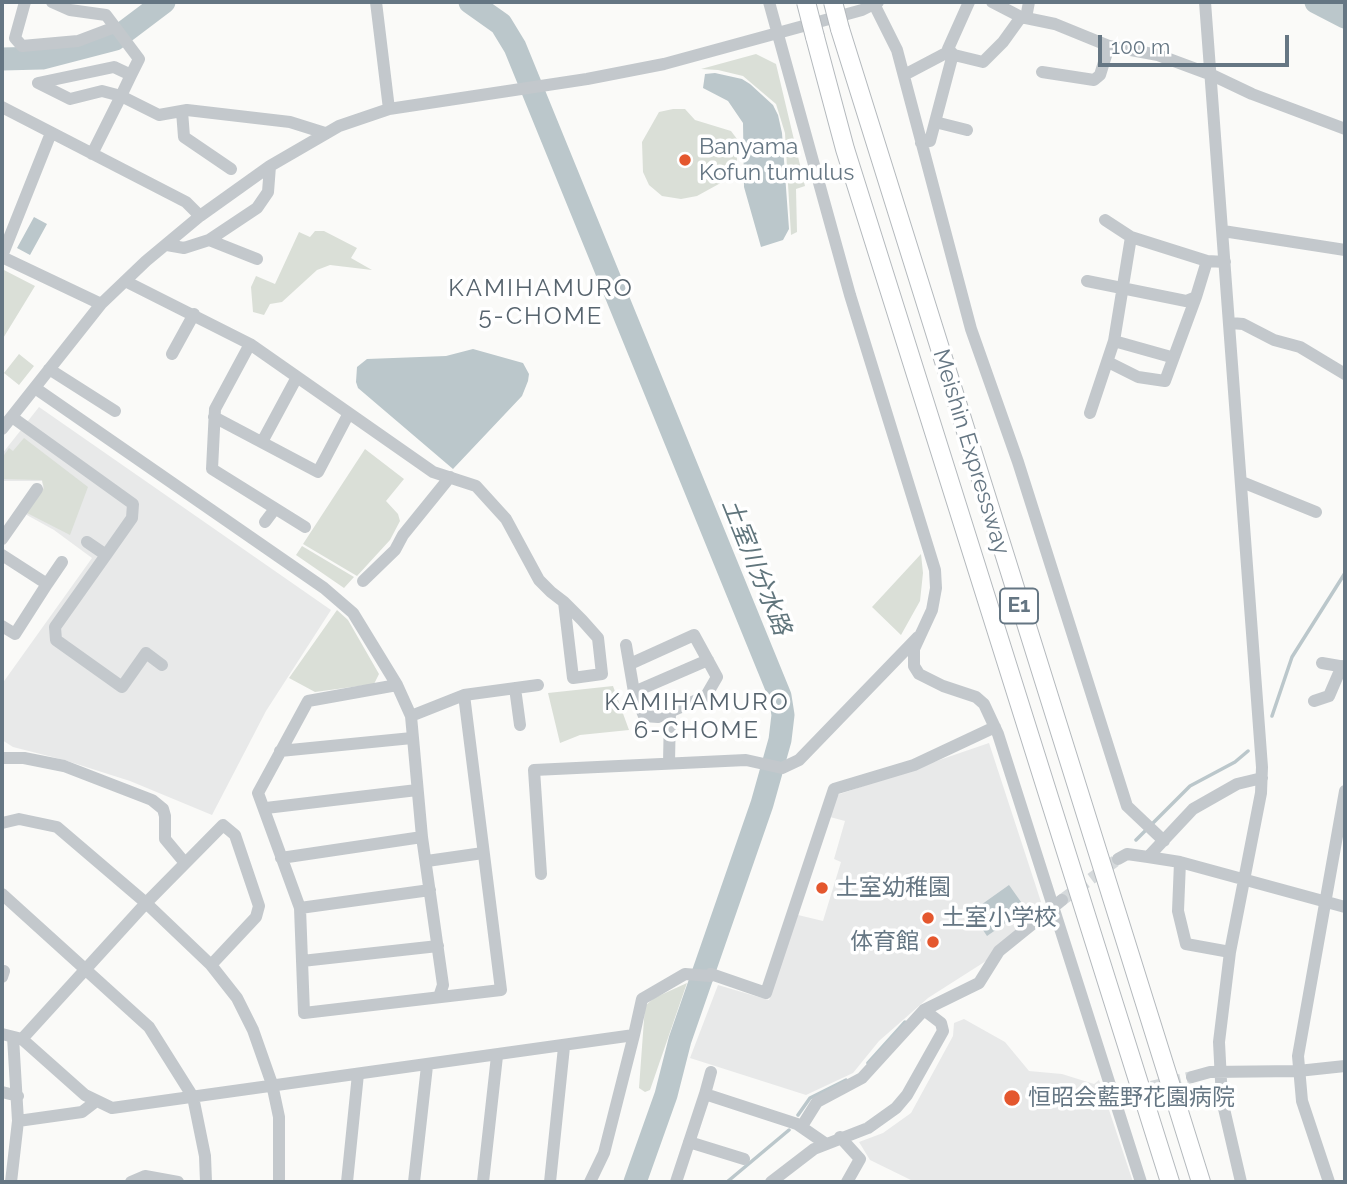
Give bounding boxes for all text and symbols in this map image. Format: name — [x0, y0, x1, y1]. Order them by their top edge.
scale bar — [1102, 21, 1293, 65]
text: 100 m — [1111, 34, 1170, 59]
place label: Banyama Kofun tumulus — [699, 133, 854, 187]
marker: Banyama Kofun tumulus — [677, 152, 693, 168]
district label: KAMIHAMURO 5-CHOME — [450, 275, 632, 331]
street label: Meishin Expressway — [927, 346, 1015, 558]
water label: 土室川分水路 — [716, 495, 796, 639]
road number: E1 — [1000, 588, 1038, 624]
district label: KAMIHAMURO 6-CHOME — [606, 689, 788, 745]
place label: 土室幼稚園 — [836, 874, 951, 902]
marker: 土室幼稚園 — [814, 880, 830, 896]
place label: 土室小学校 — [942, 904, 1057, 932]
marker: 土室小学校 — [920, 910, 936, 926]
place label: 体育館 — [850, 928, 919, 956]
marker: 体育館 — [925, 934, 941, 950]
place label: 恒昭会藍野花園病院 — [1028, 1084, 1235, 1112]
marker: 恒昭会藍野花園病院 — [1002, 1088, 1022, 1108]

